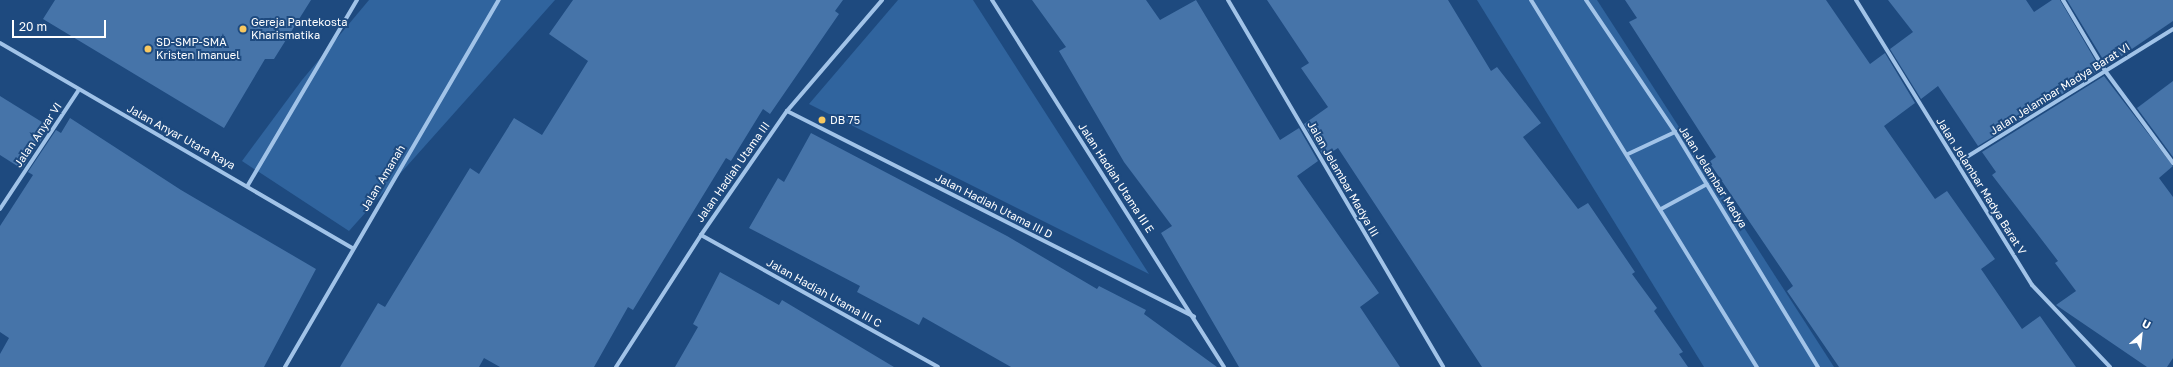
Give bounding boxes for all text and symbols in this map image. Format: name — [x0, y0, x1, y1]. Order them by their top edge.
scale bar — [14, 12, 108, 38]
place label: Gereja Pantekosta Kharismatika — [251, 16, 347, 42]
text: 20 m — [19, 19, 47, 34]
marker: Gereja Pantekosta Kharismatika — [238, 24, 248, 34]
place label: SD-SMP-SMA Kristen Imanuel — [156, 36, 240, 62]
street label: Jalan Jelambar Madya Barat VI — [1988, 40, 2132, 138]
marker: SD-SMP-SMA Kristen Imanuel — [143, 44, 153, 54]
street label: Jalan Anyar VI — [11, 100, 65, 170]
street label: Jalan Anyar Utara Raya — [125, 102, 237, 172]
place label: DB 75 — [830, 113, 860, 127]
marker: DB 75 — [817, 115, 827, 125]
street label: Jalan Jelambar Madya Barat V — [1933, 115, 2029, 257]
street label: Jalan Hadiah Utama III — [693, 119, 773, 225]
street label: Jalan Jelambar Madya III — [1304, 119, 1382, 239]
street label: Jalan Hadiah Utama III E — [1075, 120, 1157, 236]
street label: Jalan Jelambar Madya — [1676, 123, 1750, 231]
street label: Jalan Amanah — [358, 143, 408, 213]
street label: Jalan Hadiah Utama III D — [933, 171, 1055, 241]
street label: Jalan Hadiah Utama III C — [764, 256, 884, 330]
north arrow — [2121, 315, 2161, 355]
text: U — [2140, 316, 2153, 331]

